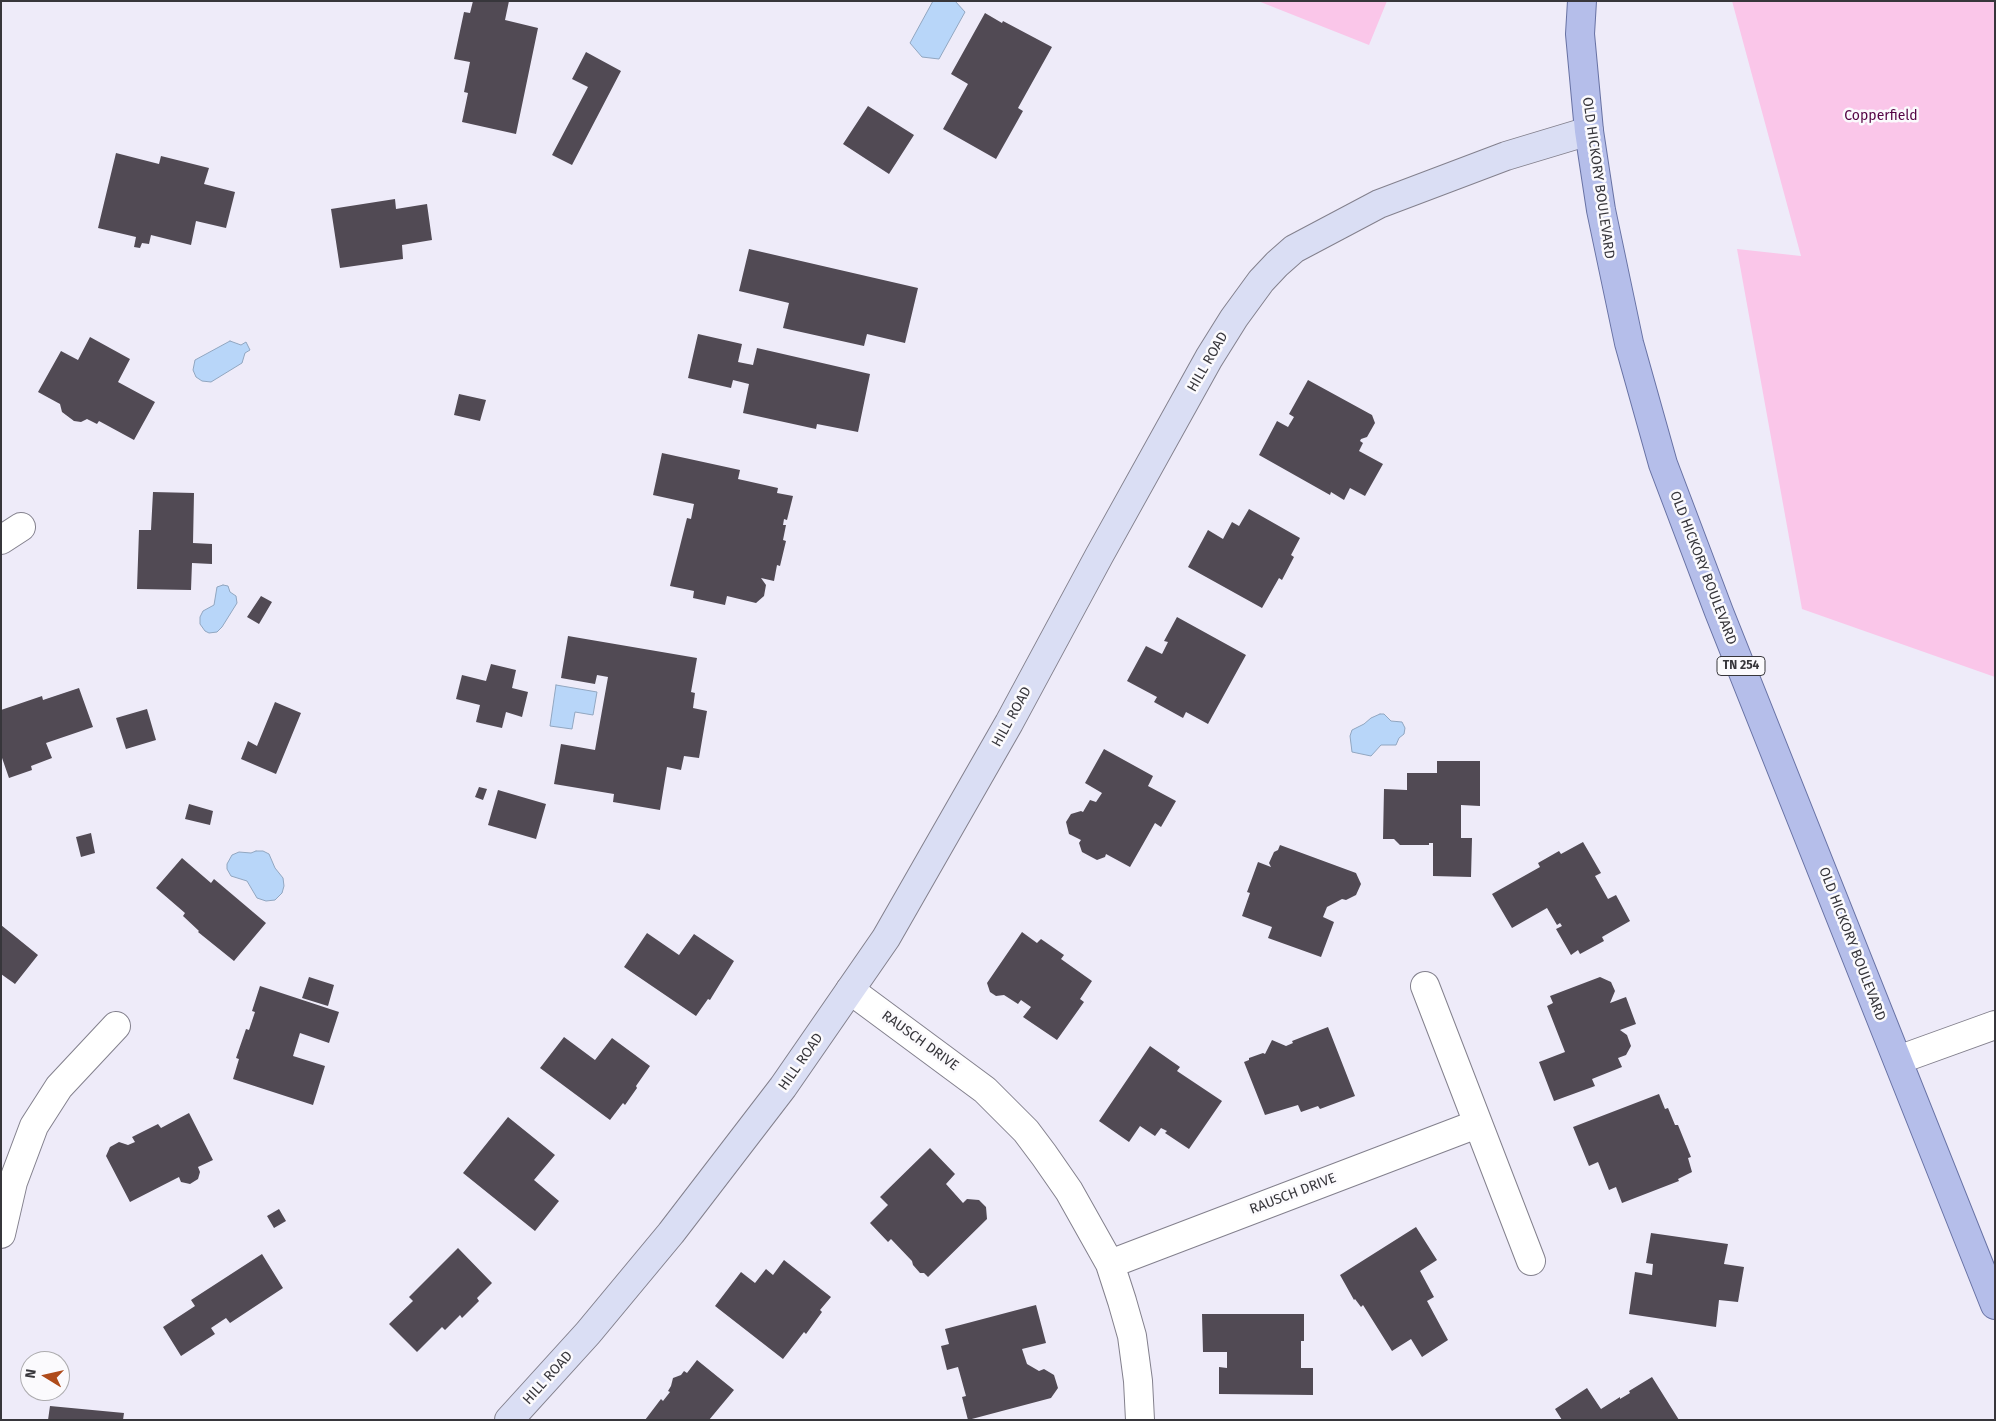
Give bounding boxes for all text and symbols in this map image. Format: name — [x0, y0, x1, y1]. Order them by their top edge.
street label: OLD HICKORY BOULEVARD — [1578, 96, 1618, 260]
park label: Copperfield — [1844, 108, 1918, 124]
street label: HILL ROAD — [1184, 329, 1232, 395]
street label: OLD HICKORY BOULEVARD — [1666, 489, 1740, 647]
road number: TN 254 — [1717, 656, 1765, 676]
street label: HILL ROAD — [989, 684, 1035, 750]
street label: OLD HICKORY BOULEVARD — [1815, 865, 1889, 1023]
street label: RAUSCH DRIVE — [878, 1007, 962, 1075]
street label: HILL ROAD — [775, 1030, 827, 1094]
street label: RAUSCH DRIVE — [1247, 1170, 1339, 1218]
street label: HILL ROAD — [520, 1348, 576, 1408]
north arrow — [20, 1351, 70, 1401]
text: N — [22, 1368, 40, 1380]

